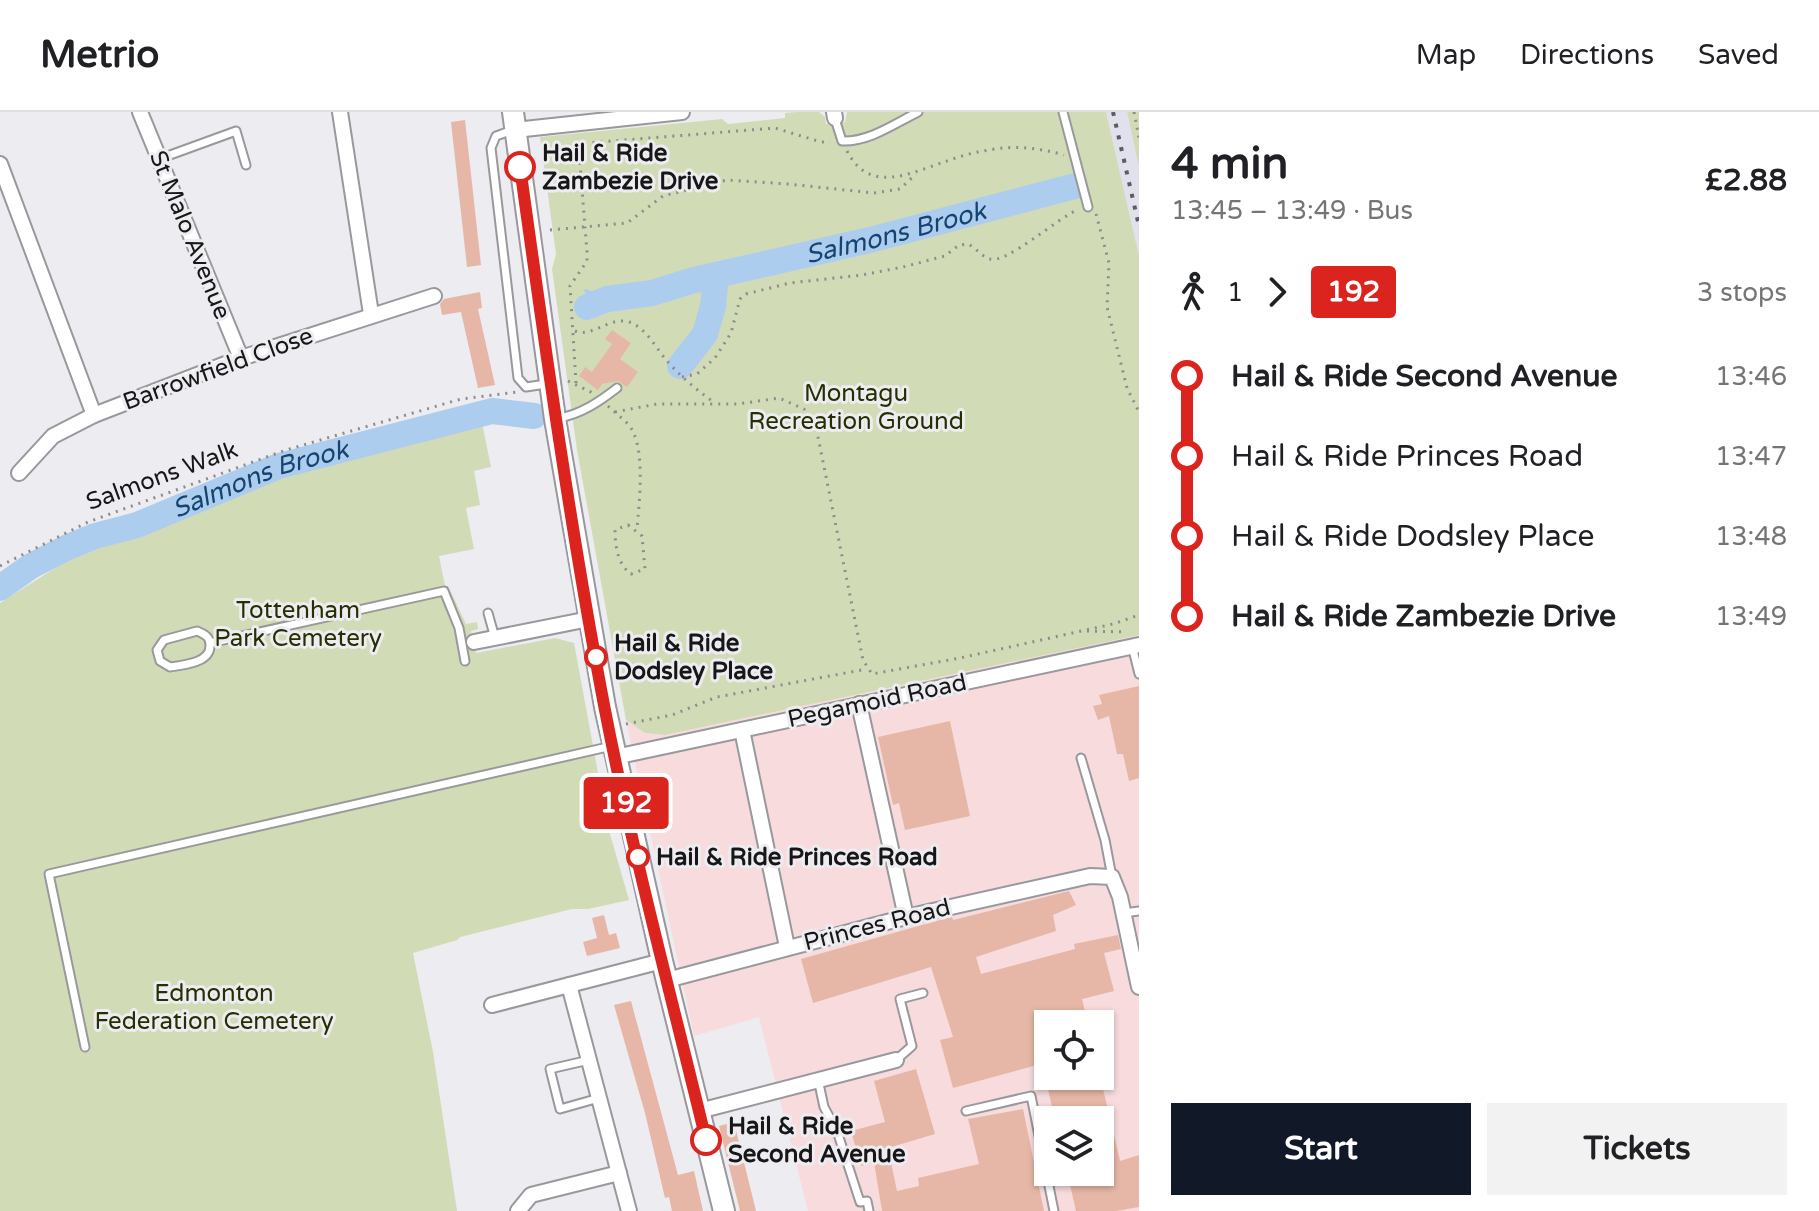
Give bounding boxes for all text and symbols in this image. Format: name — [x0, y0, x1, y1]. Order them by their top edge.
text: Metrio — [40, 32, 159, 78]
text: Map — [1416, 38, 1476, 72]
text: Directions — [1520, 38, 1654, 72]
text: Saved — [1698, 38, 1779, 72]
text: 4 min — [1171, 138, 1288, 191]
place label: Hail & Ride Zambezie Drive — [542, 139, 719, 196]
street label: St Malo Avenue — [143, 147, 237, 323]
marker: Hail & Ride Zambezie Drive — [505, 152, 535, 182]
text: £2.88 — [1705, 162, 1787, 199]
water label: Salmons Brook — [802, 194, 991, 270]
text: 13:45 – 13:49 · Bus — [1171, 195, 1413, 226]
icon: walk — [1171, 270, 1215, 314]
icon: forward — [1255, 270, 1299, 314]
text: 192 — [1327, 275, 1380, 309]
text: 1 — [1227, 277, 1243, 308]
text: 3 stops — [1697, 277, 1787, 308]
street label: Barrowfield Close — [119, 321, 317, 417]
text: Hail & Ride Second Avenue — [1231, 358, 1618, 395]
text: 13:46 — [1715, 361, 1787, 392]
park label: Montagu Recreation Ground — [748, 379, 964, 436]
water label: Salmons Brook — [167, 433, 353, 524]
street label: Salmons Walk — [82, 435, 242, 517]
text: Hail & Ride Princes Road — [1231, 438, 1583, 475]
text: 13:47 — [1715, 441, 1787, 472]
text: Hail & Ride Dodsley Place — [1231, 518, 1594, 555]
text: 13:48 — [1715, 521, 1787, 552]
park label: Tottenham Park Cemetery — [214, 596, 382, 653]
text: Hail & Ride Zambezie Drive — [1231, 598, 1616, 635]
text: 13:49 — [1715, 601, 1787, 632]
place label: Hail & Ride Dodsley Place — [614, 629, 774, 686]
marker: Hail & Ride Dodsley Place — [585, 646, 607, 668]
street label: Pegamoid Road — [785, 668, 969, 734]
line badge: 192 — [580, 777, 672, 829]
text: 192 — [600, 786, 652, 820]
place label: Hail & Ride Princes Road — [656, 843, 938, 872]
marker: Hail & Ride Princes Road — [627, 846, 649, 868]
street label: Princes Road — [801, 893, 953, 957]
park label: Edmonton Federation Cemetery — [94, 979, 334, 1036]
map controls — [1034, 1010, 1114, 1186]
button: locate — [1034, 1010, 1114, 1090]
button: Start — [1171, 1103, 1471, 1195]
button: Tickets — [1487, 1103, 1787, 1195]
button: layers — [1034, 1106, 1114, 1186]
place label: Hail & Ride Second Avenue — [728, 1112, 906, 1169]
marker: Hail & Ride Second Avenue — [691, 1125, 721, 1155]

